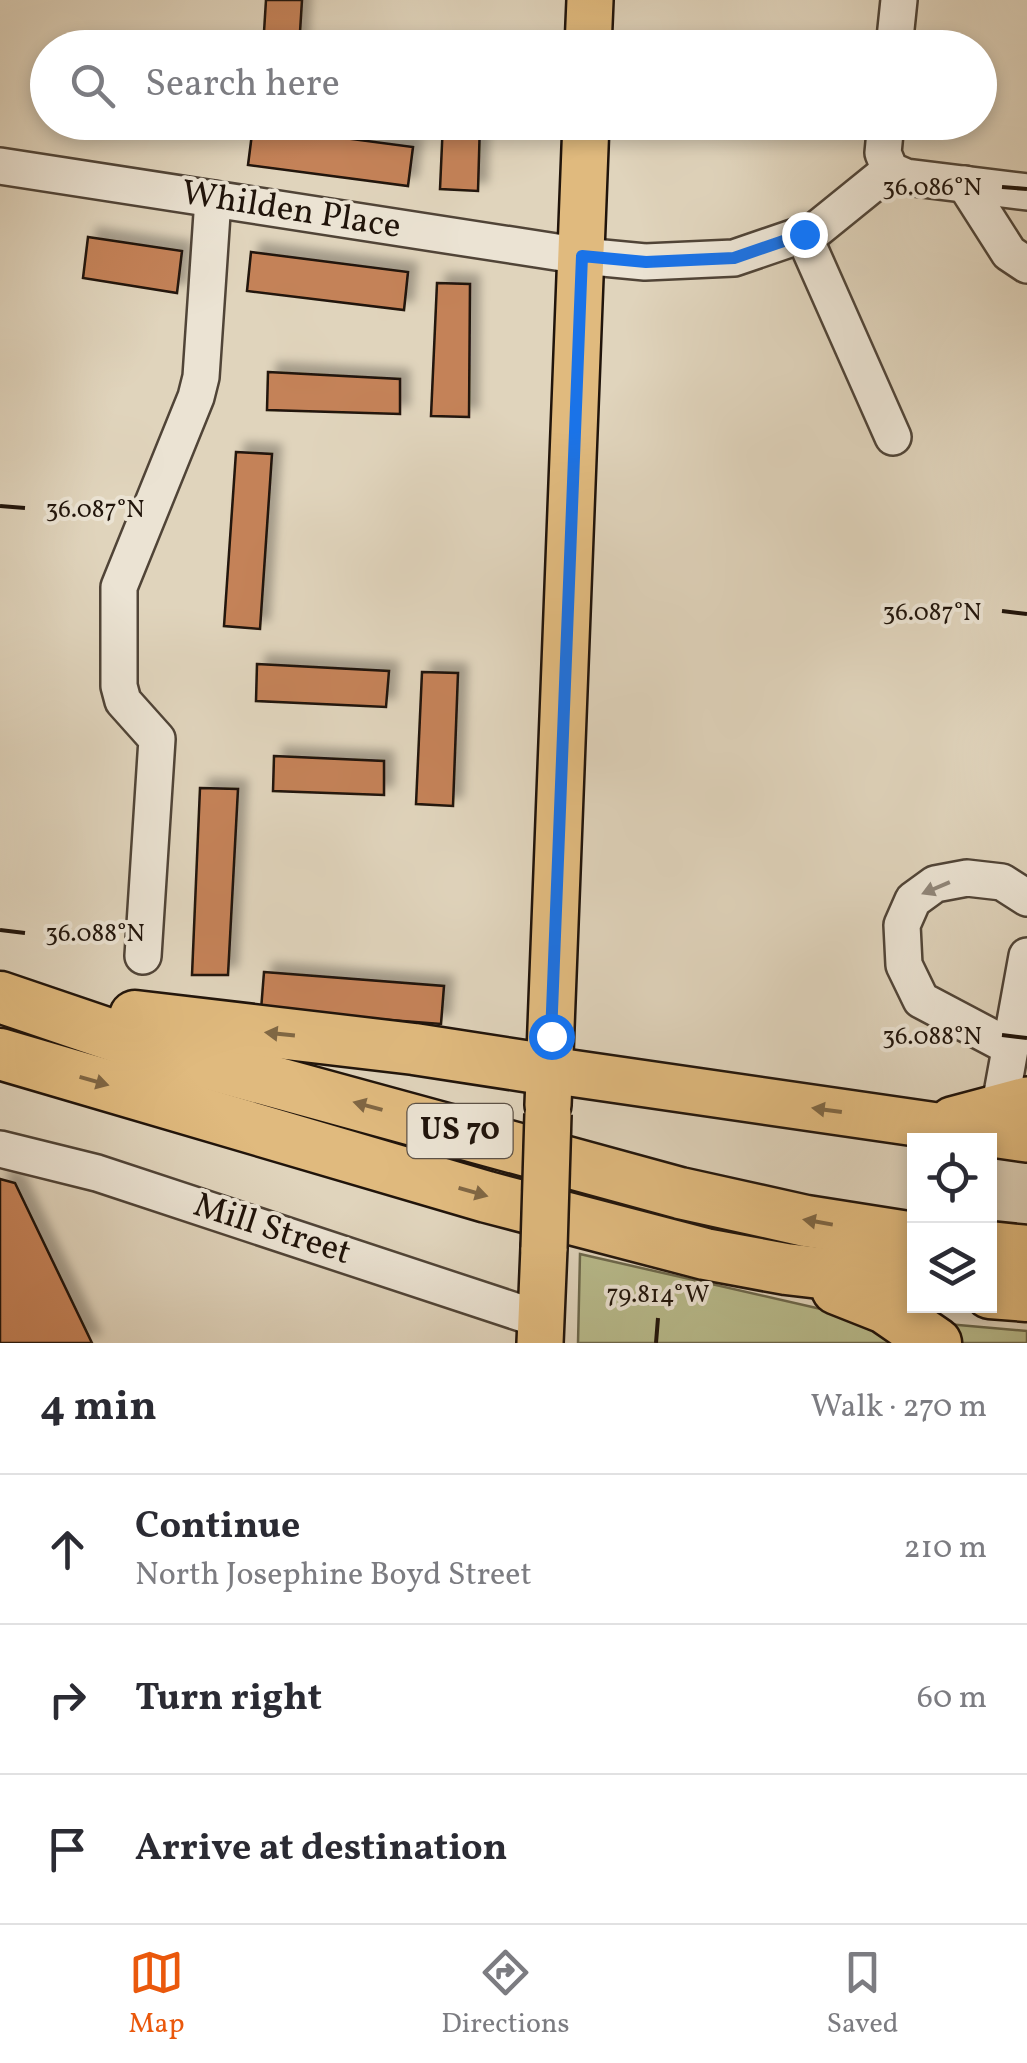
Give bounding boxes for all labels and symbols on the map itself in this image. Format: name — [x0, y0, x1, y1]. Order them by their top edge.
street label: Whilden Place — [178, 170, 404, 252]
text: 36.086°N — [882, 171, 982, 206]
route end — [782, 212, 828, 258]
text: 36.087°N — [45, 493, 145, 528]
text: 36.087°N — [882, 596, 982, 631]
one-way arrow — [921, 880, 951, 896]
text: 36.088°N — [45, 917, 145, 952]
route start — [529, 1014, 575, 1060]
text: 36.088°N — [882, 1020, 982, 1055]
one-way arrow — [263, 1026, 295, 1042]
one-way arrow — [79, 1074, 109, 1089]
one-way arrow — [352, 1098, 383, 1114]
one-way arrow — [811, 1101, 843, 1117]
road number: US 70 — [408, 1104, 512, 1158]
street label: Mill Street — [187, 1182, 357, 1278]
one-way arrow — [457, 1185, 488, 1201]
one-way arrow — [802, 1214, 834, 1229]
text: 79.814°W — [606, 1278, 710, 1313]

